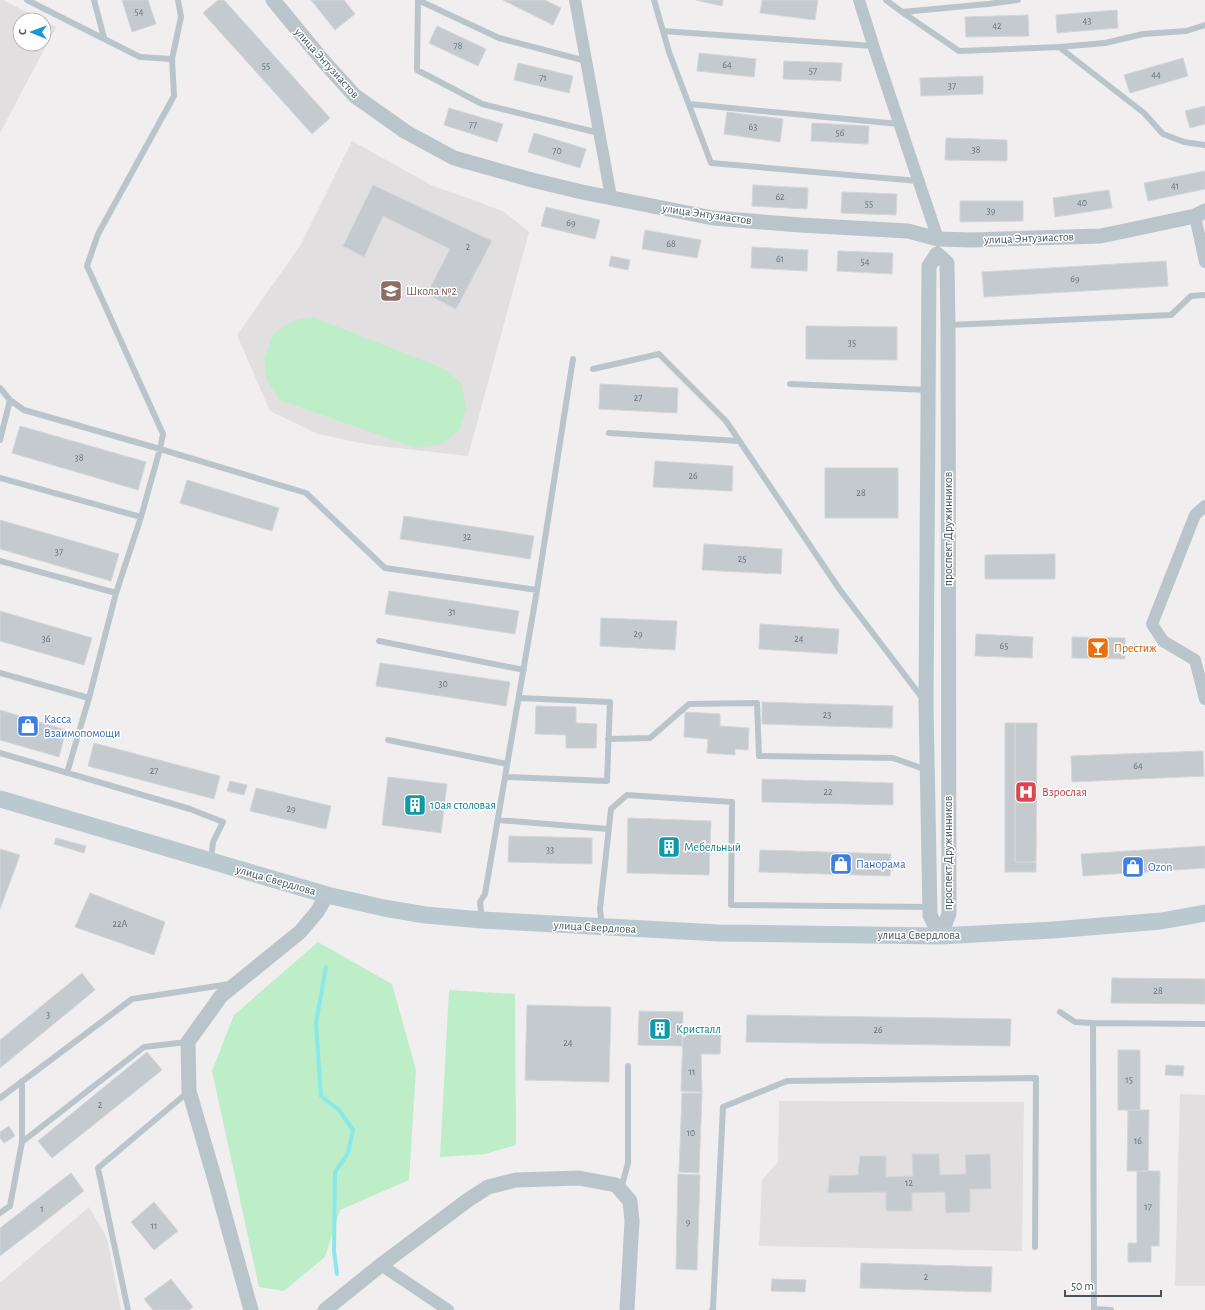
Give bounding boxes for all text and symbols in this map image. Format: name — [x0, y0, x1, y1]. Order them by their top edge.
house number: 54 — [135, 7, 144, 17]
north arrow — [12, 12, 52, 52]
house number: 43 — [1083, 16, 1091, 26]
house number: 42 — [992, 21, 1002, 31]
street label: улица Энтузиастов — [291, 25, 362, 101]
text: С — [17, 29, 28, 35]
house number: 78 — [454, 41, 463, 51]
house number: 64 — [722, 60, 732, 70]
house number: 55 — [262, 61, 270, 71]
house number: 57 — [809, 66, 817, 76]
house number: 44 — [1151, 70, 1161, 80]
house number: 71 — [539, 73, 547, 83]
house number: 37 — [948, 81, 956, 91]
house number: 77 — [469, 120, 477, 130]
house number: 63 — [749, 122, 757, 132]
house number: 56 — [836, 128, 845, 138]
house number: 38 — [972, 145, 981, 155]
house number: 70 — [552, 146, 562, 156]
house number: 41 — [1171, 181, 1179, 191]
house number: 62 — [775, 192, 785, 202]
house number: 40 — [1077, 198, 1087, 208]
house number: 55 — [865, 199, 873, 209]
street label: улица Энтузиастов — [660, 202, 753, 227]
house number: 39 — [987, 206, 996, 216]
house number: 69 — [566, 218, 576, 228]
street label: улица Энтузиастов — [983, 230, 1075, 247]
house number: 68 — [666, 239, 676, 249]
house number: 2 — [466, 242, 471, 252]
house number: 61 — [776, 254, 784, 264]
house number: 54 — [861, 257, 870, 267]
house number: 69 — [1070, 274, 1080, 284]
school or university icon: Школа №2 — [378, 278, 404, 304]
place label: Школа №2 — [406, 285, 458, 297]
house number: 35 — [848, 338, 856, 348]
house number: 27 — [634, 393, 642, 403]
house number: 38 — [75, 453, 84, 463]
house number: 26 — [688, 471, 698, 481]
street label: проспект Дружинников — [942, 471, 955, 586]
house number: 28 — [856, 488, 866, 498]
house number: 32 — [463, 532, 472, 542]
house number: 37 — [55, 547, 63, 557]
house number: 25 — [738, 554, 746, 564]
house number: 31 — [448, 607, 456, 617]
house number: 29 — [633, 629, 643, 639]
house number: 36 — [42, 634, 51, 644]
house number: 24 — [794, 634, 804, 644]
bar icon: Престиж — [1085, 635, 1111, 661]
house number: 65 — [1000, 641, 1008, 651]
place label: Престиж — [1114, 642, 1157, 654]
house number: 30 — [438, 679, 448, 689]
house number: 23 — [823, 710, 831, 720]
shop icon: Касса Взаимопомощи — [15, 713, 41, 739]
place label: Касса Взаимопомощи — [44, 713, 120, 739]
house number: 64 — [1133, 761, 1143, 771]
house number: 27 — [150, 766, 158, 776]
hospital icon: Взрослая — [1013, 779, 1039, 805]
place label: Взрослая — [1042, 786, 1087, 798]
house number: 22 — [823, 787, 833, 797]
building icon: 10ая столовая — [402, 792, 428, 818]
street label: проспект Дружинников — [942, 795, 955, 910]
place label: 10ая столовая — [430, 799, 496, 811]
house number: 29 — [286, 804, 296, 814]
building icon: Мебельный — [656, 834, 682, 860]
place label: Мебельный — [684, 841, 741, 853]
house number: 33 — [546, 845, 554, 855]
shop icon: Панорама — [828, 851, 854, 877]
shop icon: Ozon — [1120, 854, 1146, 880]
place label: Панорама — [856, 858, 906, 870]
place label: Ozon — [1148, 861, 1172, 873]
street label: улица Свердлова — [233, 863, 318, 898]
house number: 22А — [113, 919, 128, 929]
street label: улица Свердлова — [552, 919, 637, 936]
street label: улица Свердлова — [877, 929, 961, 942]
house number: 28 — [1153, 986, 1163, 996]
house number: 3 — [46, 1010, 50, 1020]
building icon: Кристалл — [647, 1016, 673, 1042]
place label: Кристалл — [676, 1023, 721, 1035]
house number: 26 — [873, 1025, 883, 1035]
house number: 24 — [563, 1038, 573, 1048]
house number: 11 — [689, 1067, 695, 1077]
house number: 15 — [1125, 1075, 1133, 1085]
house number: 2 — [98, 1100, 103, 1110]
house number: 10 — [687, 1128, 695, 1138]
house number: 16 — [1134, 1136, 1142, 1146]
house number: 12 — [905, 1178, 913, 1188]
house number: 17 — [1144, 1202, 1152, 1212]
house number: 1 — [40, 1204, 44, 1214]
house number: 9 — [686, 1217, 691, 1227]
house number: 11 — [151, 1221, 157, 1231]
house number: 2 — [924, 1272, 929, 1282]
scale bar — [1065, 1272, 1161, 1298]
text: 50 m — [1071, 1280, 1094, 1292]

